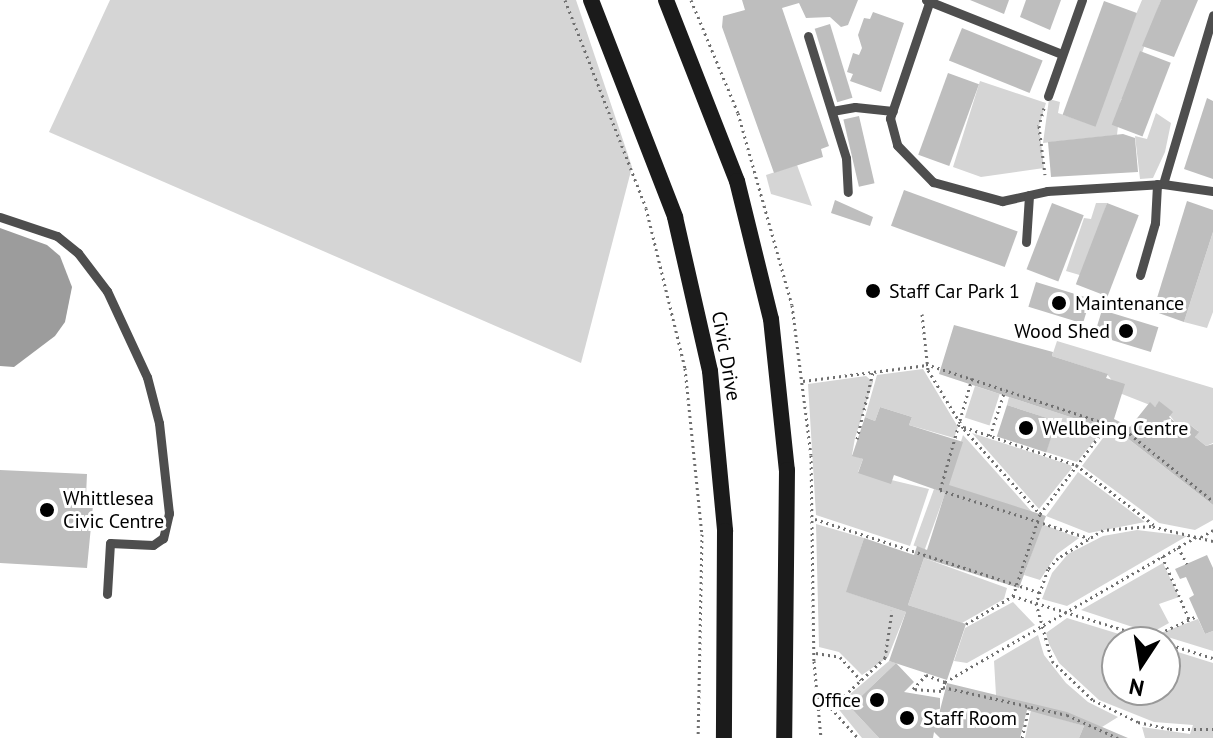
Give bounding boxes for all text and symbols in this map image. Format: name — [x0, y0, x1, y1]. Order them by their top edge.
place label: Staff Car Park 1 — [889, 279, 1021, 303]
marker: Staff Car Park 1 — [864, 282, 882, 300]
place label: Maintenance — [1075, 291, 1184, 315]
marker: Maintenance — [1050, 294, 1068, 312]
street label: Civic Drive — [706, 309, 746, 403]
place label: Wood Shed — [1014, 319, 1110, 343]
marker: Wood Shed — [1117, 322, 1135, 340]
place label: Wellbeing Centre — [1042, 416, 1188, 440]
marker: Wellbeing Centre — [1017, 419, 1035, 437]
place label: Whittlesea Civic Centre — [63, 486, 165, 533]
marker: Whittlesea Civic Centre — [38, 501, 56, 519]
north arrow — [1101, 626, 1181, 706]
text: N — [1126, 672, 1146, 703]
place label: Office — [811, 688, 861, 712]
marker: Office — [868, 691, 886, 709]
place label: Staff Room — [923, 706, 1017, 730]
marker: Staff Room — [898, 709, 916, 727]

